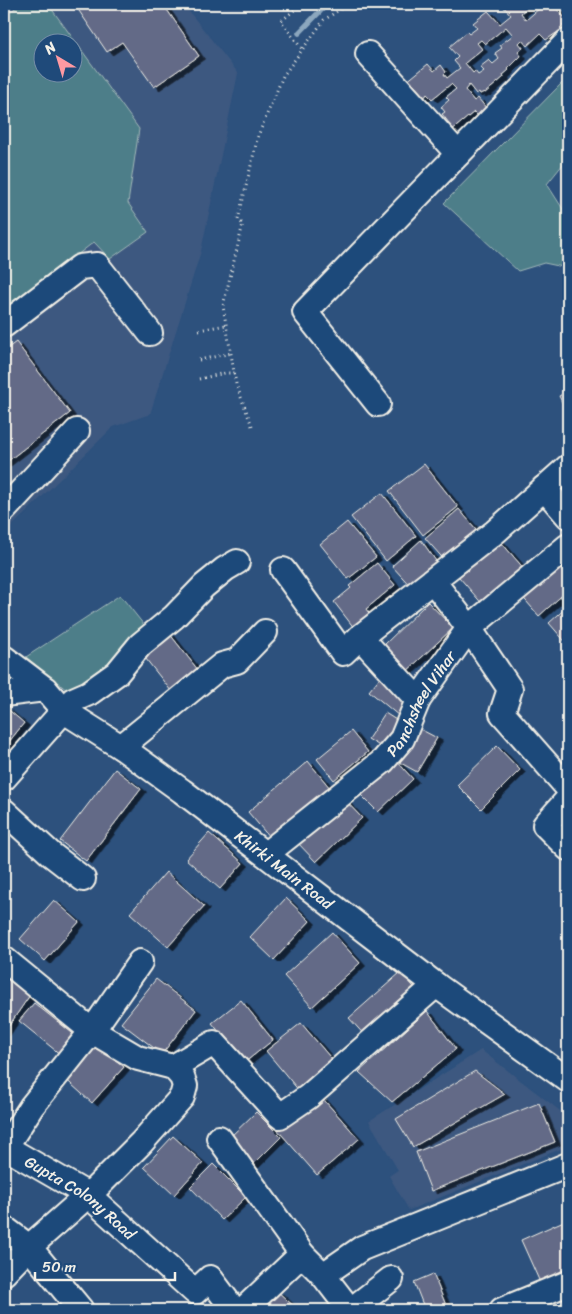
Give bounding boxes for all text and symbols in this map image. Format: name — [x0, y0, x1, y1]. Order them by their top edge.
north arrow — [32, 32, 82, 82]
text: N — [38, 35, 62, 62]
street label: Panchsheel Vihar — [378, 643, 464, 763]
street label: Khirki Main Road — [228, 822, 342, 918]
street label: Gupta Colony Road — [19, 1147, 144, 1248]
scale bar — [35, 1249, 175, 1281]
text: 50 m — [42, 1254, 77, 1280]

